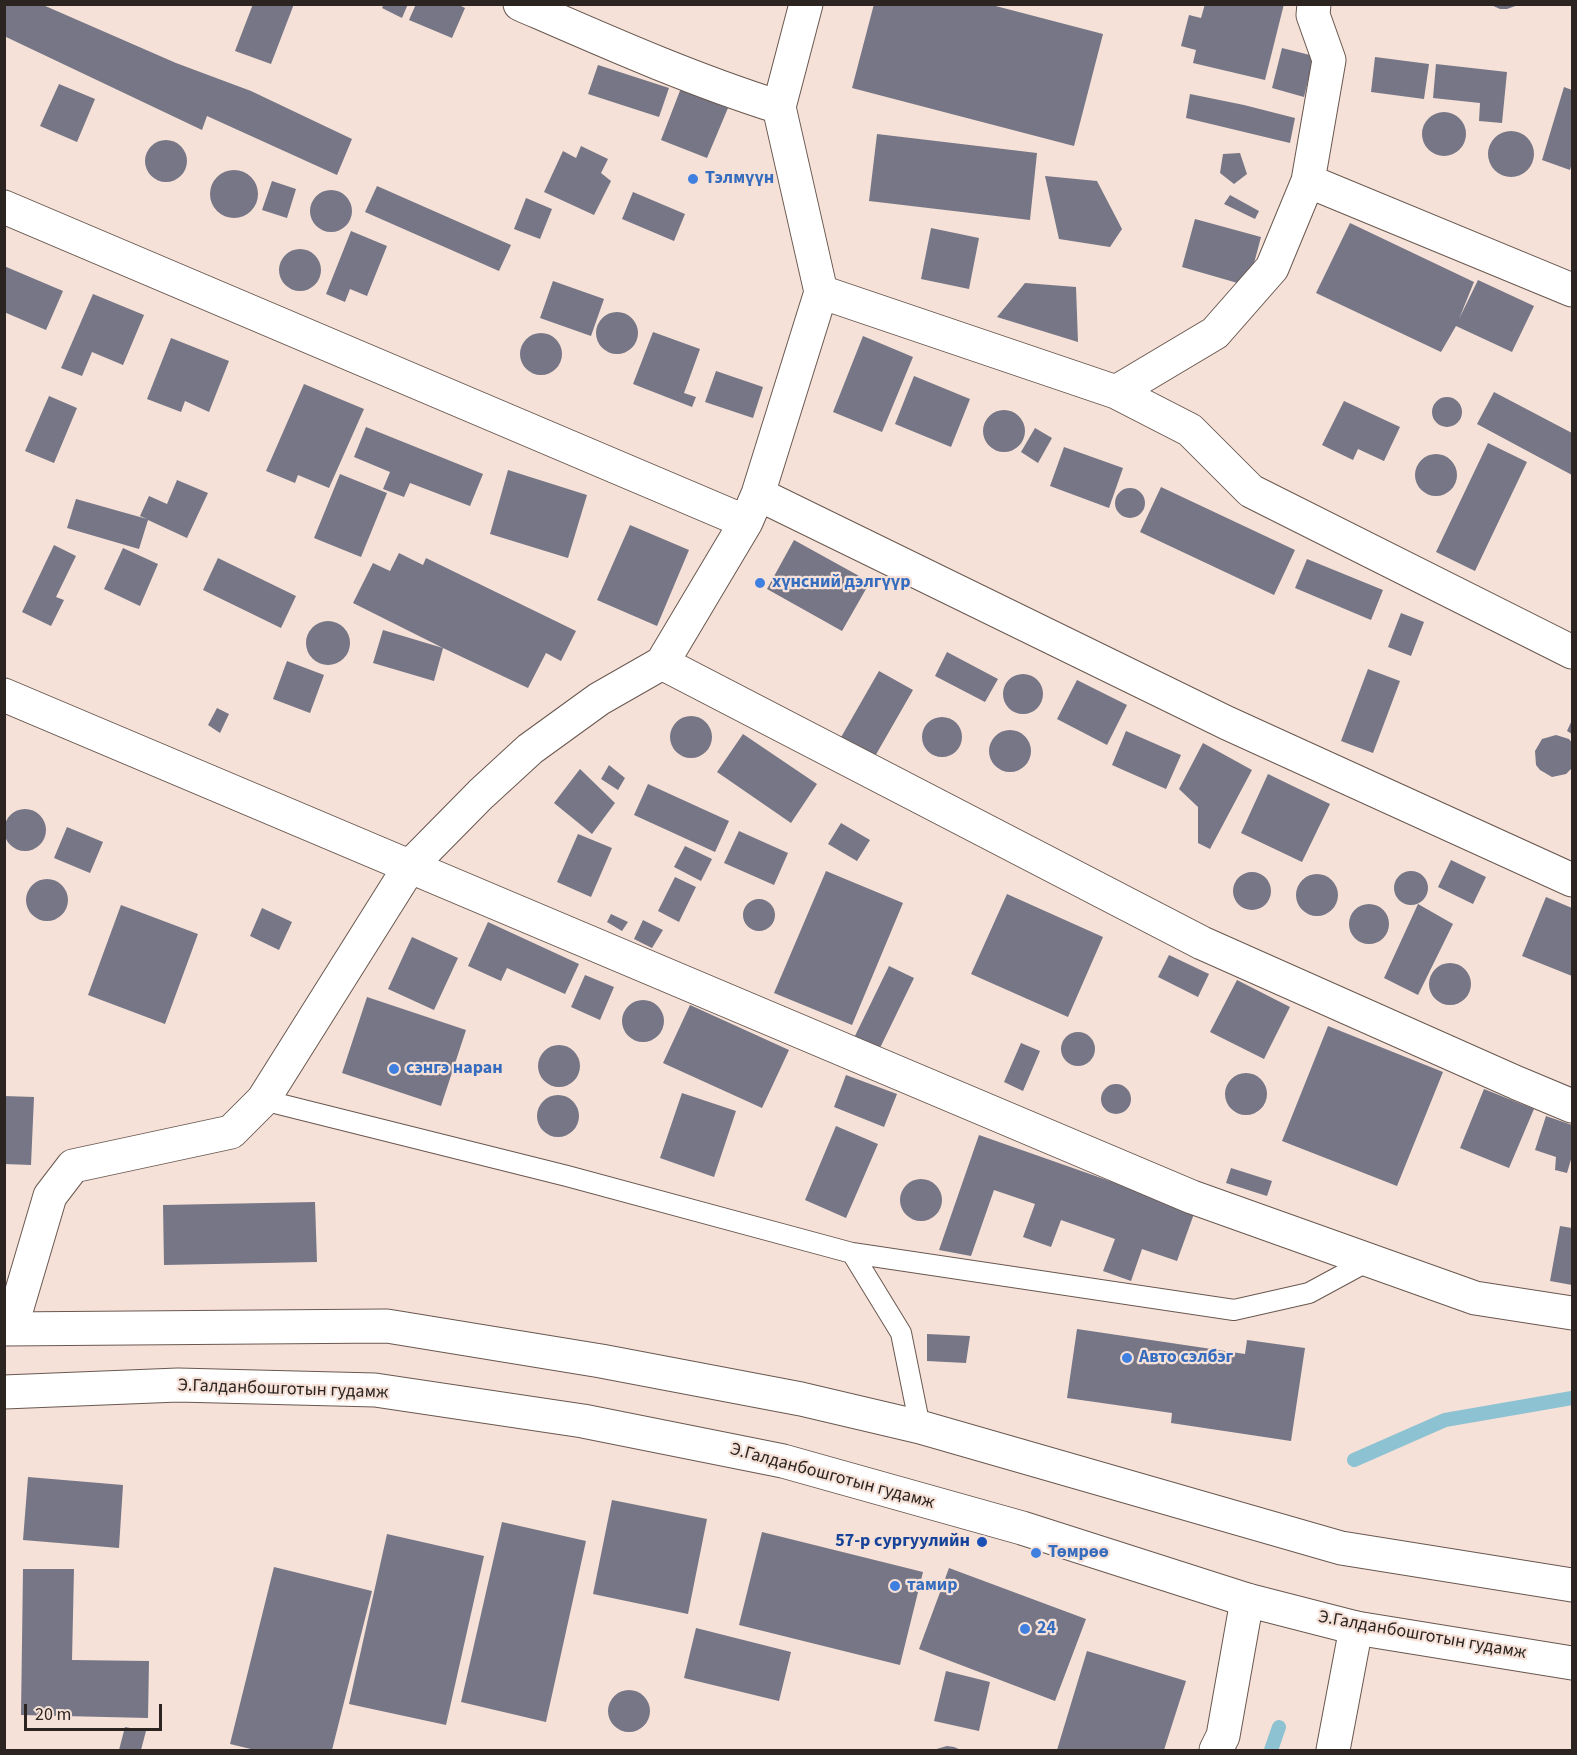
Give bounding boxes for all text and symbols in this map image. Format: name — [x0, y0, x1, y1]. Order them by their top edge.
place label: Тэлмүүн — [705, 168, 774, 190]
marker: Тэлмүүн — [686, 172, 700, 186]
place label: хүнсний дэлгүүр — [772, 572, 911, 594]
marker: хүнсний дэлгүүр — [753, 576, 767, 590]
place label: сэнгэ наран — [406, 1058, 503, 1080]
marker: сэнгэ наран — [387, 1062, 401, 1076]
place label: Авто сэлбэг — [1139, 1347, 1233, 1369]
marker: Авто сэлбэг — [1120, 1351, 1134, 1365]
street label: Э.Галданбошготын гудамж — [177, 1376, 389, 1404]
street label: Э.Галданбошготын гудамж — [727, 1439, 937, 1515]
place label: 57-р сургуулийн — [835, 1531, 970, 1553]
marker: 57-р сургуулийн — [975, 1535, 989, 1549]
place label: Төмрөө — [1048, 1542, 1109, 1564]
marker: Төмрөө — [1029, 1546, 1043, 1560]
place label: тамир — [907, 1575, 958, 1597]
marker: тамир — [888, 1579, 902, 1593]
street label: Э.Галданбошготын гудамж — [1316, 1607, 1528, 1665]
place label: 24 — [1037, 1618, 1056, 1640]
marker: 24 — [1018, 1622, 1032, 1636]
scale bar — [27, 1692, 165, 1730]
text: 20 m — [35, 1702, 71, 1727]

